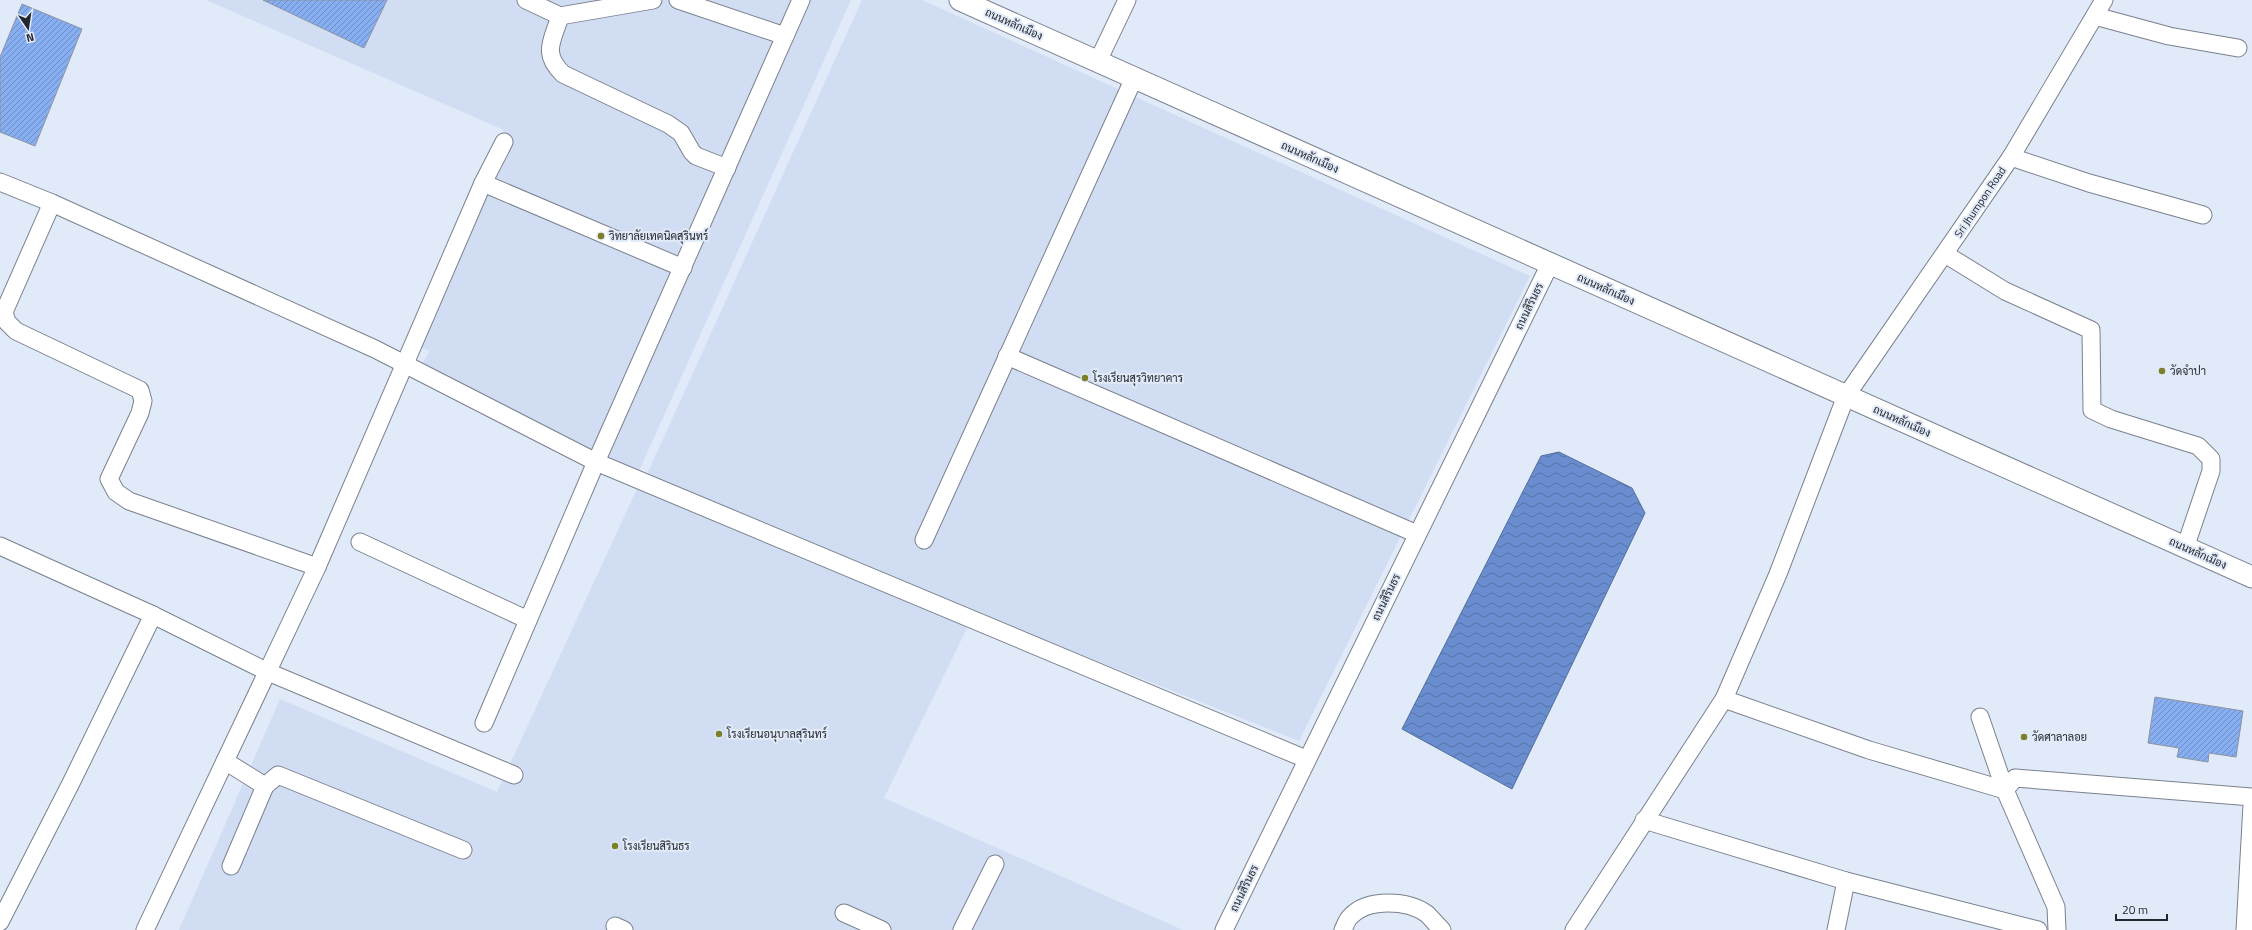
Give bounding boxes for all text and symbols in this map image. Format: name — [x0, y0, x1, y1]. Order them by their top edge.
street label: ถนนหลักเมือง — [983, 4, 1045, 44]
north arrow — [8, 8, 48, 48]
text: N — [25, 29, 36, 46]
street label: ถนนหลักเมือง — [1279, 137, 1341, 177]
street label: Sri Jhumpon Road — [1950, 163, 2010, 241]
place label: วิทยาลัยเทคนิคสุรินทร์ — [609, 228, 708, 245]
marker: วิทยาลัยเทคนิคสุรินทร์ — [596, 231, 606, 241]
street label: ถนนหลักเมือง — [1575, 269, 1637, 309]
street label: ถนนสิรินธร — [1511, 280, 1547, 332]
place label: วัดจำปา — [2170, 363, 2206, 379]
marker: วัดจำปา — [2157, 366, 2167, 376]
place label: โรงเรียนสุรวิทยาคาร — [1092, 370, 1183, 387]
marker: โรงเรียนสุรวิทยาคาร — [1080, 373, 1090, 383]
street label: ถนนหลักเมือง — [1871, 401, 1933, 441]
street label: ถนนหลักเมือง — [2167, 533, 2229, 573]
street label: ถนนสิรินธร — [1368, 571, 1404, 623]
place label: โรงเรียนอนุบาลสุรินทร์ — [726, 726, 827, 743]
marker: โรงเรียนอนุบาลสุรินทร์ — [714, 729, 724, 739]
place label: วัดศาลาลอย — [2032, 729, 2087, 745]
marker: วัดศาลาลอย — [2019, 732, 2029, 742]
place label: โรงเรียนสิรินธร — [622, 838, 690, 854]
marker: โรงเรียนสิรินธร — [610, 841, 620, 851]
street label: ถนนสิรินธร — [1226, 862, 1262, 914]
scale bar — [2116, 896, 2167, 922]
text: 20 m — [2122, 900, 2148, 919]

